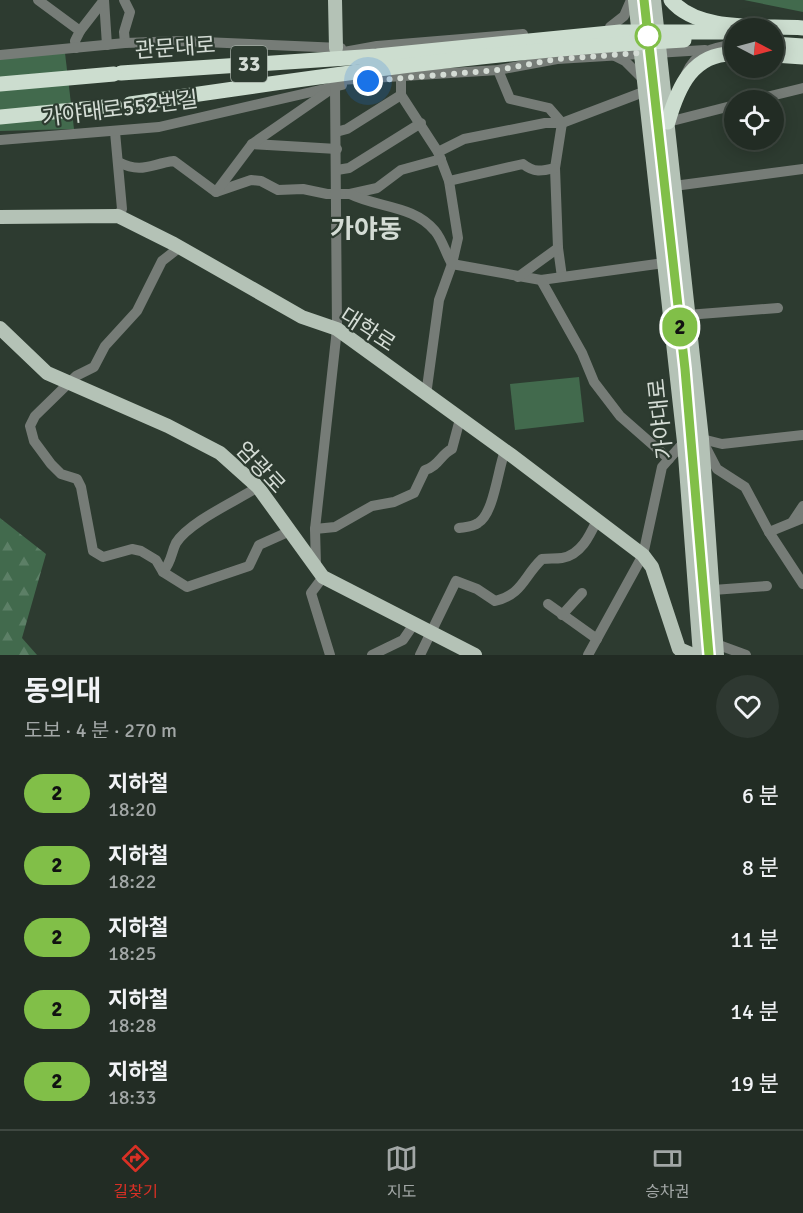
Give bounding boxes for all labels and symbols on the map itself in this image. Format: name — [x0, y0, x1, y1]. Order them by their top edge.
north arrow — [724, 18, 784, 78]
unlabelled marker — [635, 23, 661, 49]
street label: 관문대로 — [134, 31, 216, 64]
road number: 33 — [231, 46, 267, 82]
your location — [353, 66, 383, 96]
street label: 가야대로552번길 — [40, 86, 200, 131]
district label: 가야동 — [330, 214, 402, 246]
street label: 대학로 — [335, 302, 401, 357]
line badge: 2 — [660, 308, 700, 346]
street label: 가야대로 — [643, 377, 678, 461]
street label: 엄광로 — [230, 436, 291, 499]

